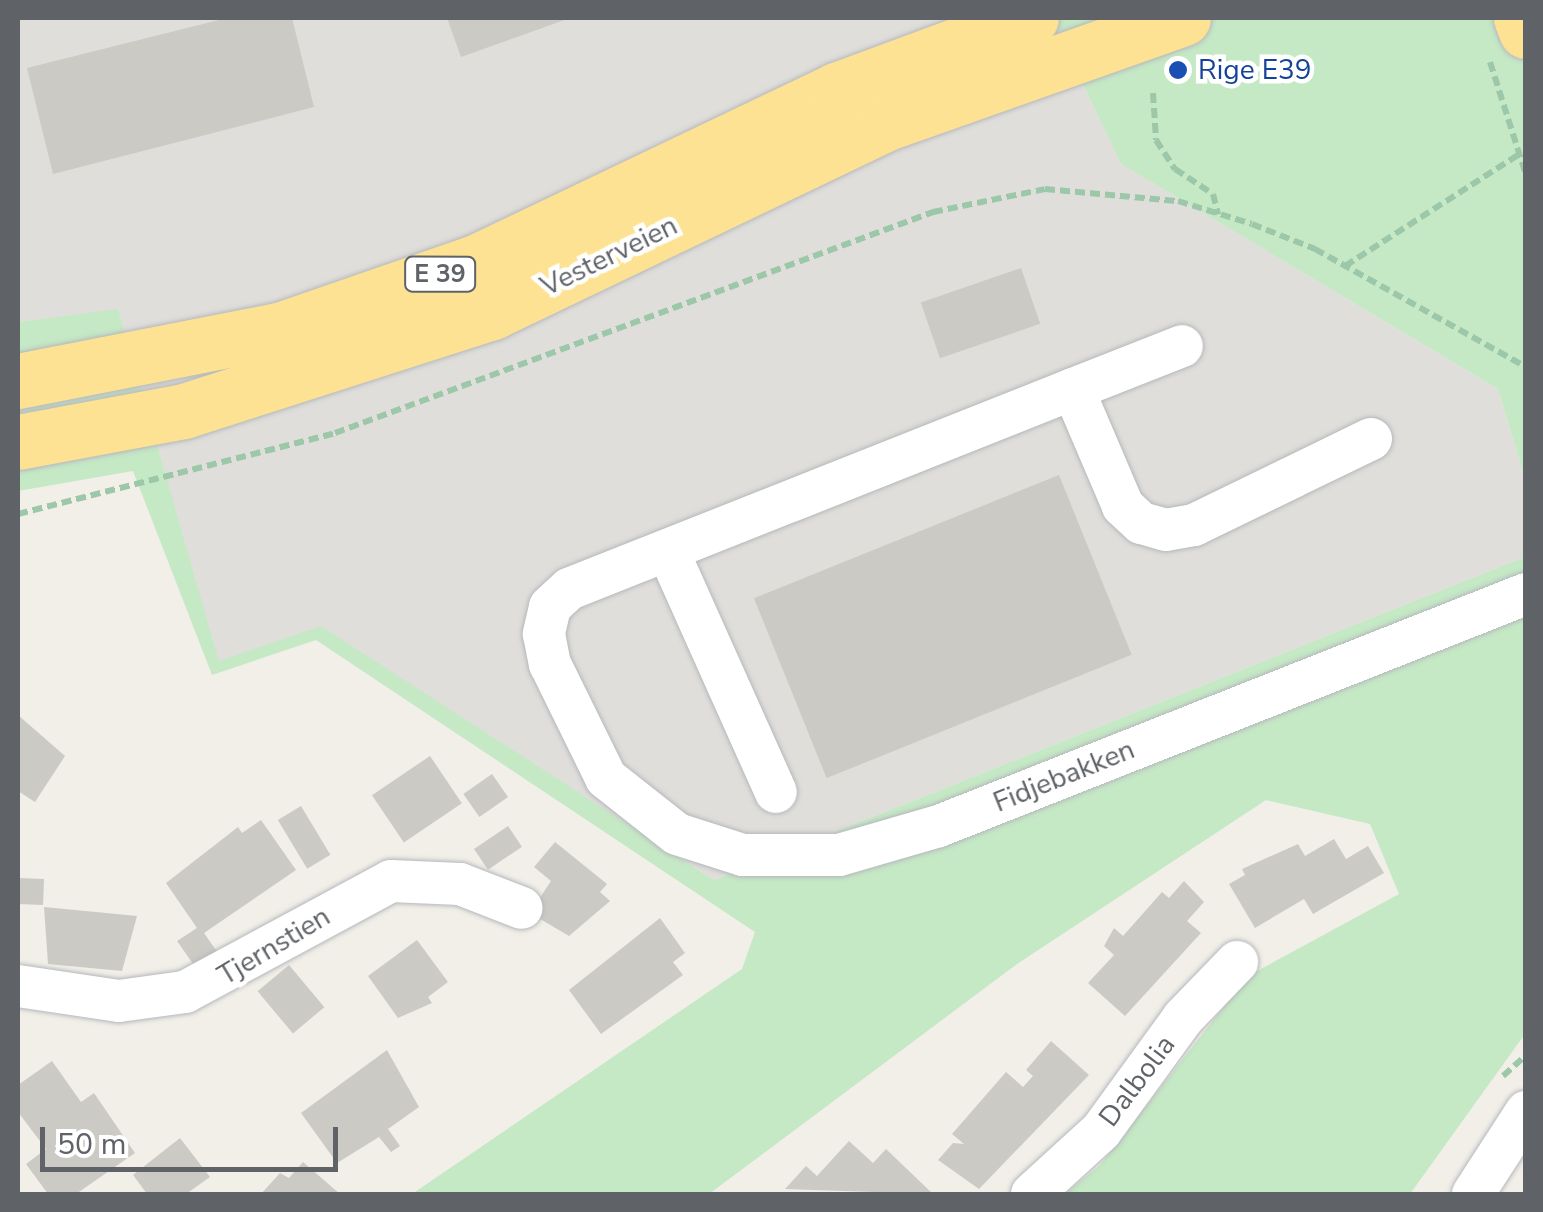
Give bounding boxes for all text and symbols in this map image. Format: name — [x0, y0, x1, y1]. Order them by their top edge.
place label: Rige E39 — [1198, 53, 1312, 87]
marker: Rige E39 — [1167, 59, 1189, 81]
street label: Vesterveien — [535, 209, 683, 303]
road number: E 39 — [402, 254, 478, 294]
street label: Fidjebakken — [989, 732, 1139, 820]
street label: Tjernstien — [212, 899, 336, 993]
street label: Dalbolia — [1092, 1029, 1182, 1133]
scale bar — [45, 1107, 342, 1169]
text: 50 m — [57, 1124, 126, 1165]

